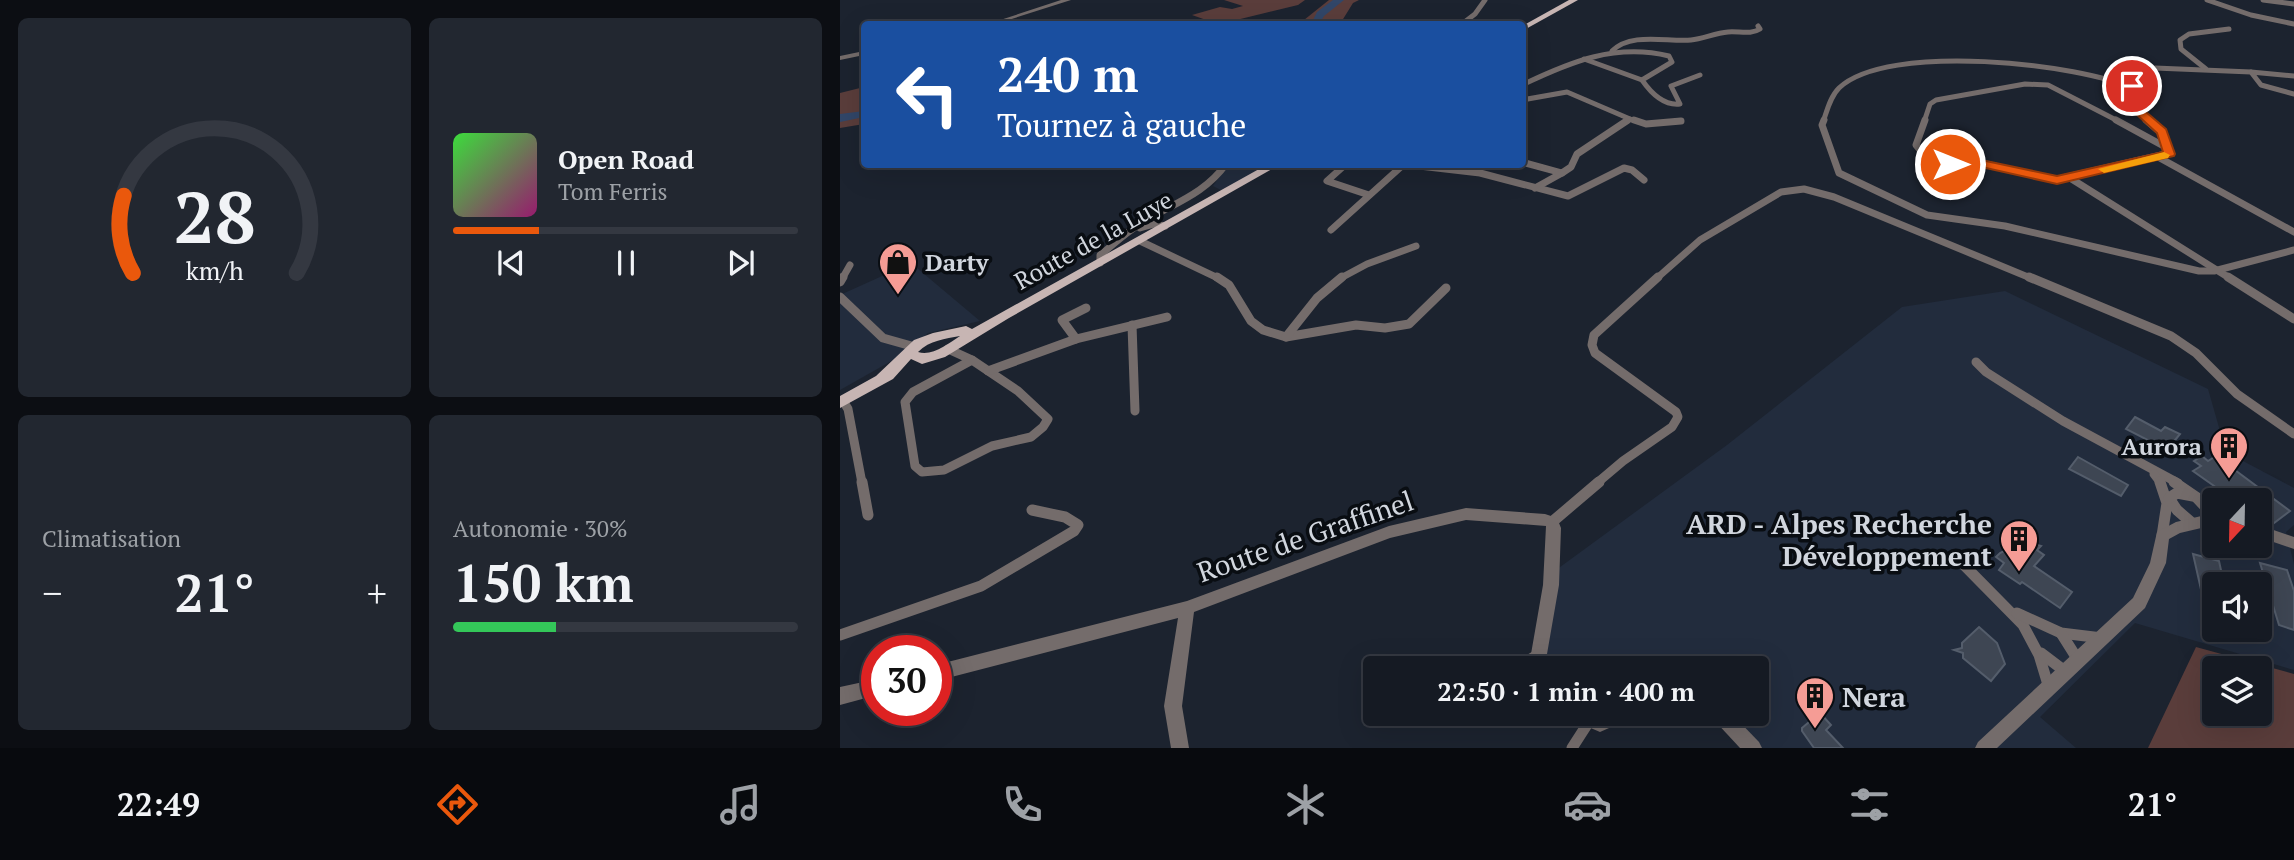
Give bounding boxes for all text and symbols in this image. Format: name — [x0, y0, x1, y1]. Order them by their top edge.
text: 240 m — [997, 41, 1139, 106]
icon: left — [882, 49, 973, 140]
pin — [2102, 56, 2162, 116]
icon: arrive — [2113, 67, 2151, 105]
text: Tournez à gauche — [997, 104, 1246, 146]
position arrow — [1913, 127, 1987, 201]
text: Open Road — [558, 142, 694, 176]
text: 28 — [173, 168, 256, 265]
text: Tom Ferris — [558, 176, 668, 207]
street label: Route de la Luye — [1008, 183, 1178, 297]
shop icon: Darty — [877, 241, 919, 296]
icon: previous — [492, 244, 530, 282]
icon: pause — [607, 244, 645, 282]
icon: next — [722, 244, 760, 282]
place label: Darty — [925, 246, 990, 278]
text: km/h — [186, 254, 244, 287]
building icon: Aurora — [2208, 425, 2250, 480]
place label: Aurora — [2121, 430, 2203, 462]
street label: Route de Graffinel — [1192, 482, 1418, 590]
north arrow — [2202, 488, 2272, 558]
map controls — [2202, 488, 2272, 726]
place label: ARD - Alpes Recherche Développement — [1686, 505, 1992, 574]
text: Autonomie · 30% — [453, 513, 628, 544]
building icon: ARD - Alpes Recherche Développement — [1998, 518, 2040, 573]
text: Climatisation — [42, 523, 181, 554]
text: 150 km — [453, 548, 634, 617]
text: 21° — [174, 558, 255, 627]
text: − — [42, 568, 62, 618]
text: + — [367, 568, 387, 618]
button: sound — [2202, 572, 2272, 642]
speed limit sign: 30 — [861, 635, 952, 726]
button: layers — [2202, 656, 2272, 726]
text: 22:50 · 1 min · 400 m — [1437, 674, 1695, 708]
building icon: Nera — [1794, 675, 1836, 730]
place label: Nera — [1842, 678, 1906, 715]
icon: directions — [433, 780, 482, 829]
icon: music — [716, 780, 765, 829]
icon: phone — [998, 780, 1047, 829]
icon: climate — [1281, 780, 1330, 829]
icon: car — [1563, 780, 1612, 829]
icon: filters — [1845, 780, 1894, 829]
text: 22:49 — [117, 783, 200, 825]
text: 21° — [2128, 783, 2177, 825]

